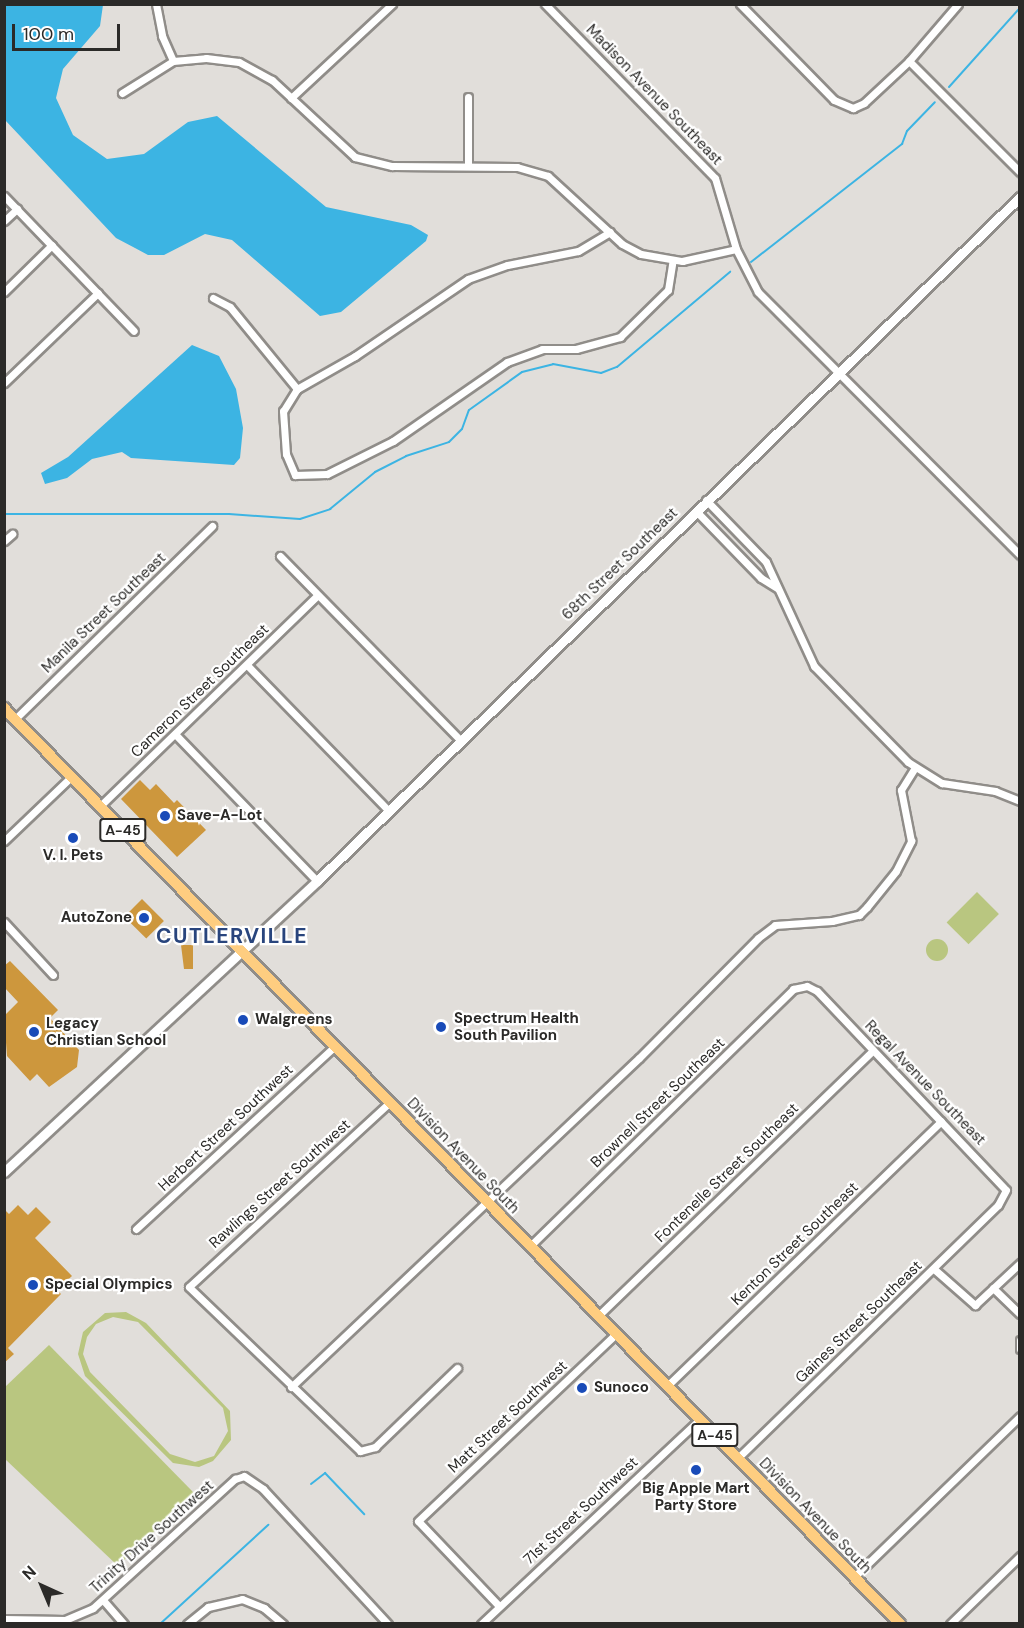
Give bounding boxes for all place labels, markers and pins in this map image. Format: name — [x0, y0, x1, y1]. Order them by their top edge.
place label: Save-A-Lot — [177, 807, 262, 825]
marker: Save-A-Lot — [158, 809, 172, 823]
marker: V. I. Pets — [66, 831, 80, 845]
place label: V. I. Pets — [43, 847, 103, 865]
place label: AutoZone — [61, 909, 132, 927]
marker: AutoZone — [137, 911, 151, 925]
place label: Spectrum Health South Pavilion — [454, 1009, 579, 1044]
place label: Walgreens — [255, 1011, 332, 1029]
marker: Walgreens — [236, 1013, 250, 1027]
place label: Legacy Christian School — [46, 1014, 166, 1049]
marker: Spectrum Health South Pavilion — [432, 1018, 450, 1036]
marker: Legacy Christian School — [27, 1025, 41, 1039]
place label: Special Olympics — [45, 1276, 172, 1294]
marker: Special Olympics — [26, 1278, 40, 1292]
place label: Sunoco — [594, 1379, 649, 1397]
marker: Sunoco — [575, 1381, 589, 1395]
marker: Big Apple Mart Party Store — [689, 1463, 703, 1477]
place label: Big Apple Mart Party Store — [642, 1479, 750, 1514]

